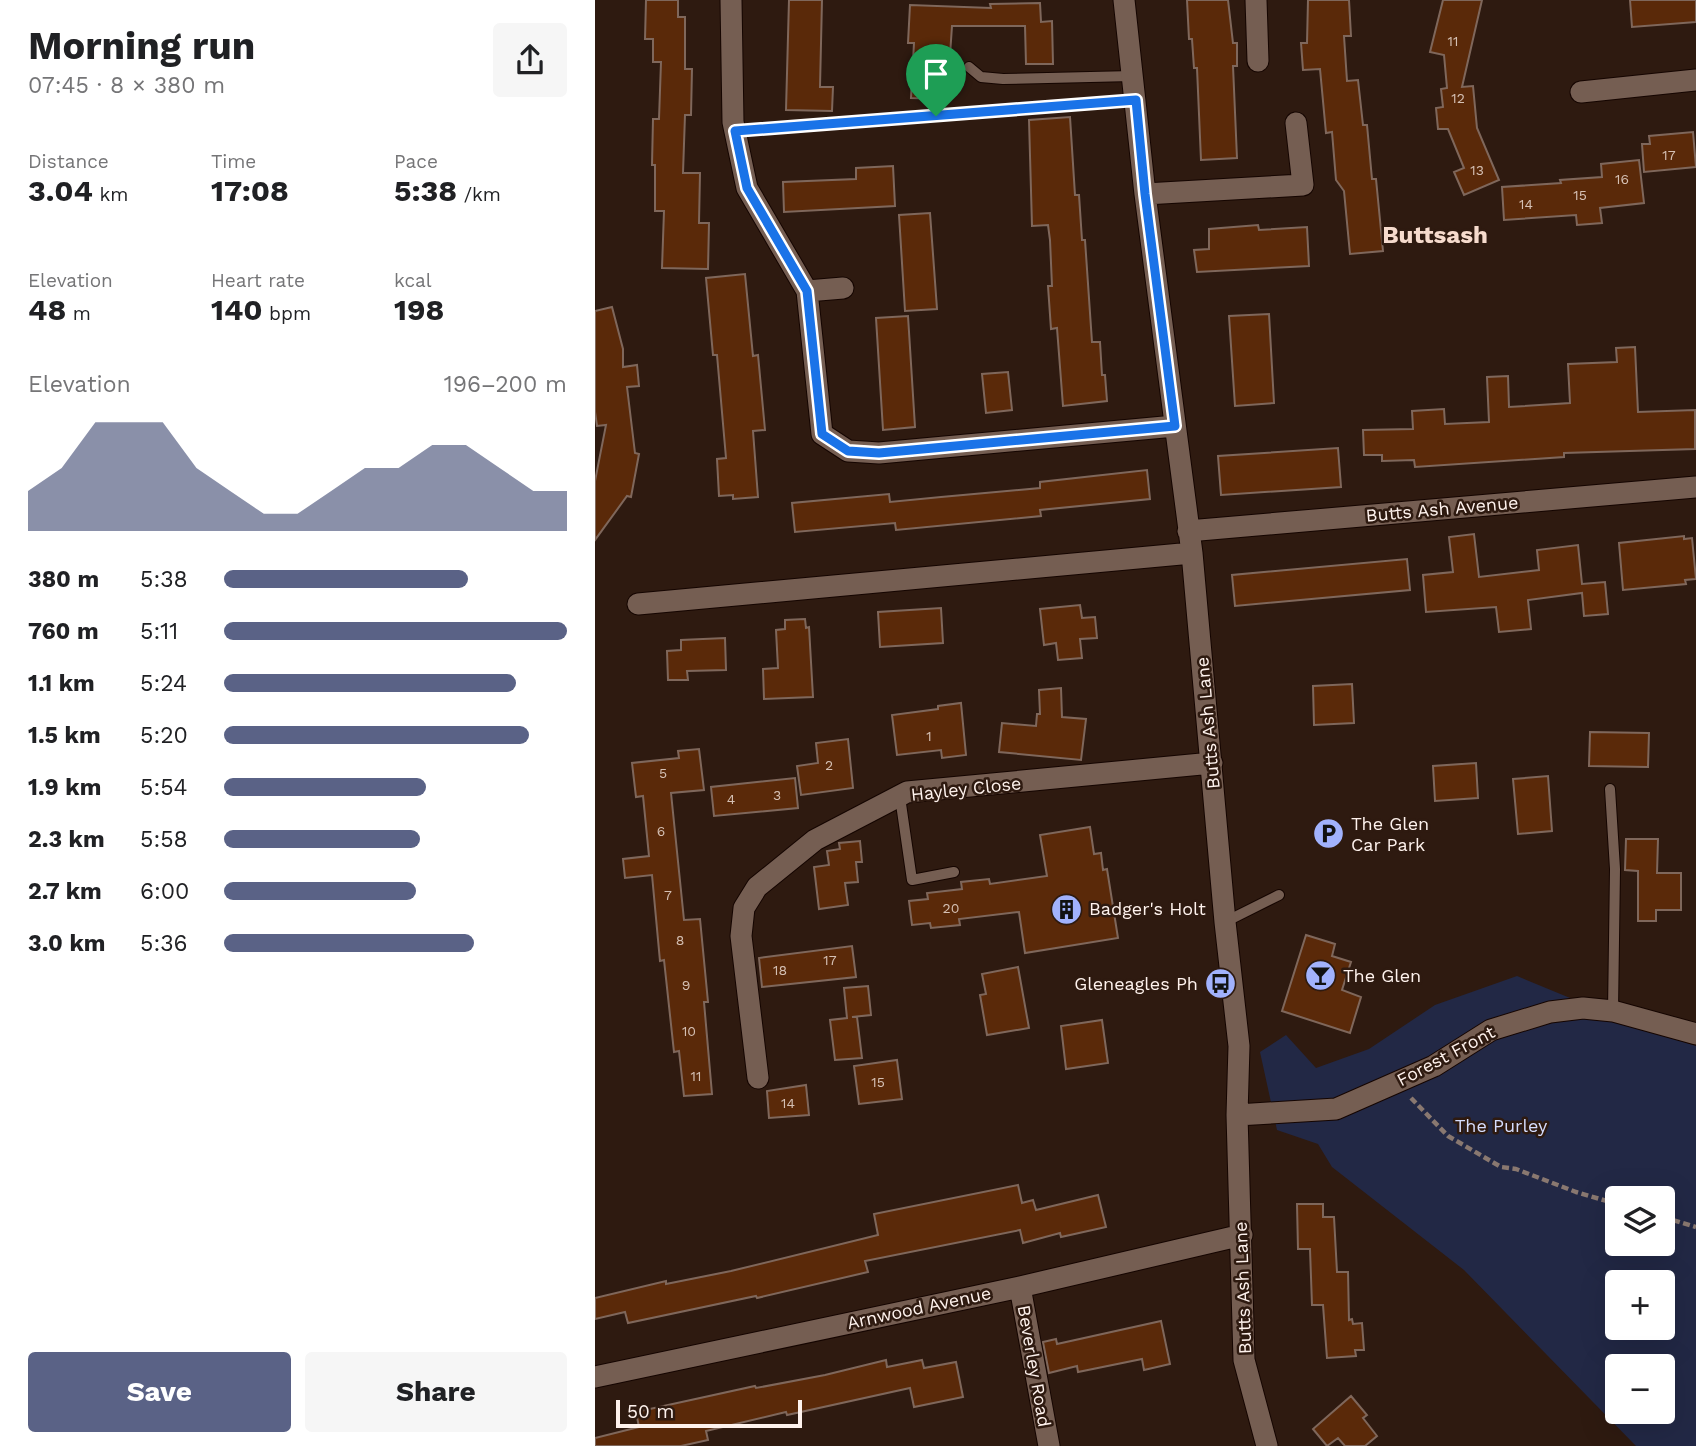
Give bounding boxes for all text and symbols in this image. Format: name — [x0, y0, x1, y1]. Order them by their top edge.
button: share — [493, 23, 567, 97]
text: Morning run — [28, 24, 255, 68]
house number: 11 — [1448, 33, 1458, 49]
pin — [906, 44, 966, 116]
icon: arrive — [917, 55, 955, 93]
text: 07:45 · 8 × 380 m — [28, 72, 225, 99]
house number: 12 — [1451, 90, 1465, 106]
house number: 17 — [1662, 147, 1676, 163]
text: Distance — [28, 150, 109, 173]
text: Time — [211, 150, 256, 173]
text: Pace — [394, 150, 438, 173]
house number: 13 — [1470, 162, 1484, 178]
house number: 16 — [1615, 171, 1629, 187]
text: 3.04 — [28, 173, 93, 208]
text: 17:08 — [211, 173, 289, 208]
text: 5:38 — [394, 173, 457, 208]
text: km — [93, 183, 128, 206]
text: /km — [457, 183, 501, 206]
house number: 15 — [1573, 187, 1587, 203]
house number: 14 — [1519, 196, 1533, 212]
district label: Buttsash — [1382, 221, 1488, 249]
text: Elevation — [28, 269, 113, 292]
text: Heart rate — [211, 269, 305, 292]
text: kcal — [394, 269, 432, 292]
text: 48 — [28, 292, 66, 327]
text: 140 — [211, 292, 263, 327]
text: 198 — [394, 292, 444, 327]
text: m — [66, 302, 91, 325]
text: bpm — [263, 302, 311, 325]
text: Elevation — [28, 371, 131, 398]
text: 196–200 m — [444, 371, 567, 398]
street label: Butts Ash Avenue — [1365, 491, 1519, 526]
text: 380 m — [28, 566, 99, 593]
text: 5:38 — [140, 566, 188, 593]
text: 760 m — [28, 618, 99, 645]
text: 5:11 — [140, 618, 178, 645]
street label: Butts Ash Lane — [1191, 656, 1224, 790]
text: 1.1 km — [28, 670, 95, 697]
text: 5:24 — [140, 670, 187, 697]
text: 1.5 km — [28, 722, 101, 749]
text: 5:20 — [140, 722, 188, 749]
house number: 1 — [926, 728, 932, 744]
house number: 2 — [825, 757, 833, 773]
house number: 5 — [659, 765, 667, 781]
street label: Hayley Close — [910, 772, 1022, 805]
text: 1.9 km — [28, 774, 101, 801]
text: 5:54 — [140, 774, 188, 801]
house number: 3 — [773, 787, 781, 803]
house number: 4 — [727, 791, 735, 807]
place label: The Glen Car Park — [1351, 813, 1429, 855]
parking icon: The Glen Car Park — [1311, 817, 1345, 851]
house number: 6 — [657, 823, 665, 839]
text: 2.3 km — [28, 826, 105, 853]
text: 5:58 — [140, 826, 188, 853]
text: 2.7 km — [28, 878, 102, 905]
text: 6:00 — [140, 878, 189, 905]
house number: 7 — [664, 887, 672, 903]
building icon: Badger's Holt — [1049, 892, 1083, 926]
place label: Badger's Holt — [1089, 898, 1206, 919]
house number: 20 — [943, 900, 959, 916]
text: 3.0 km — [28, 930, 105, 957]
text: 5:36 — [140, 930, 188, 957]
house number: 8 — [676, 932, 684, 948]
house number: 17 — [823, 952, 837, 968]
bar icon: The Glen — [1303, 959, 1337, 993]
house number: 18 — [773, 962, 787, 978]
place label: The Glen — [1343, 965, 1421, 986]
bus stop icon: Gleneagles Ph — [1204, 967, 1238, 1001]
place label: Gleneagles Ph — [1074, 973, 1198, 994]
house number: 9 — [682, 977, 690, 993]
street label: Forest Front — [1393, 1021, 1499, 1090]
house number: 10 — [682, 1023, 696, 1039]
house number: 11 — [691, 1068, 701, 1084]
house number: 15 — [871, 1074, 885, 1090]
house number: 14 — [781, 1095, 795, 1111]
park label: The Purley — [1455, 1115, 1548, 1136]
map controls — [1605, 1186, 1675, 1424]
button: layers — [1605, 1186, 1675, 1256]
street label: Butts Ash Lane — [1230, 1221, 1255, 1355]
button: + — [1605, 1270, 1675, 1340]
street label: Arnwood Avenue — [845, 1282, 993, 1333]
street label: Beverley Road — [1013, 1303, 1056, 1428]
button: Save — [28, 1352, 291, 1432]
button: Share — [305, 1352, 567, 1432]
button: − — [1605, 1354, 1675, 1424]
scale bar — [616, 1397, 801, 1429]
text: 50 m — [627, 1400, 674, 1423]

